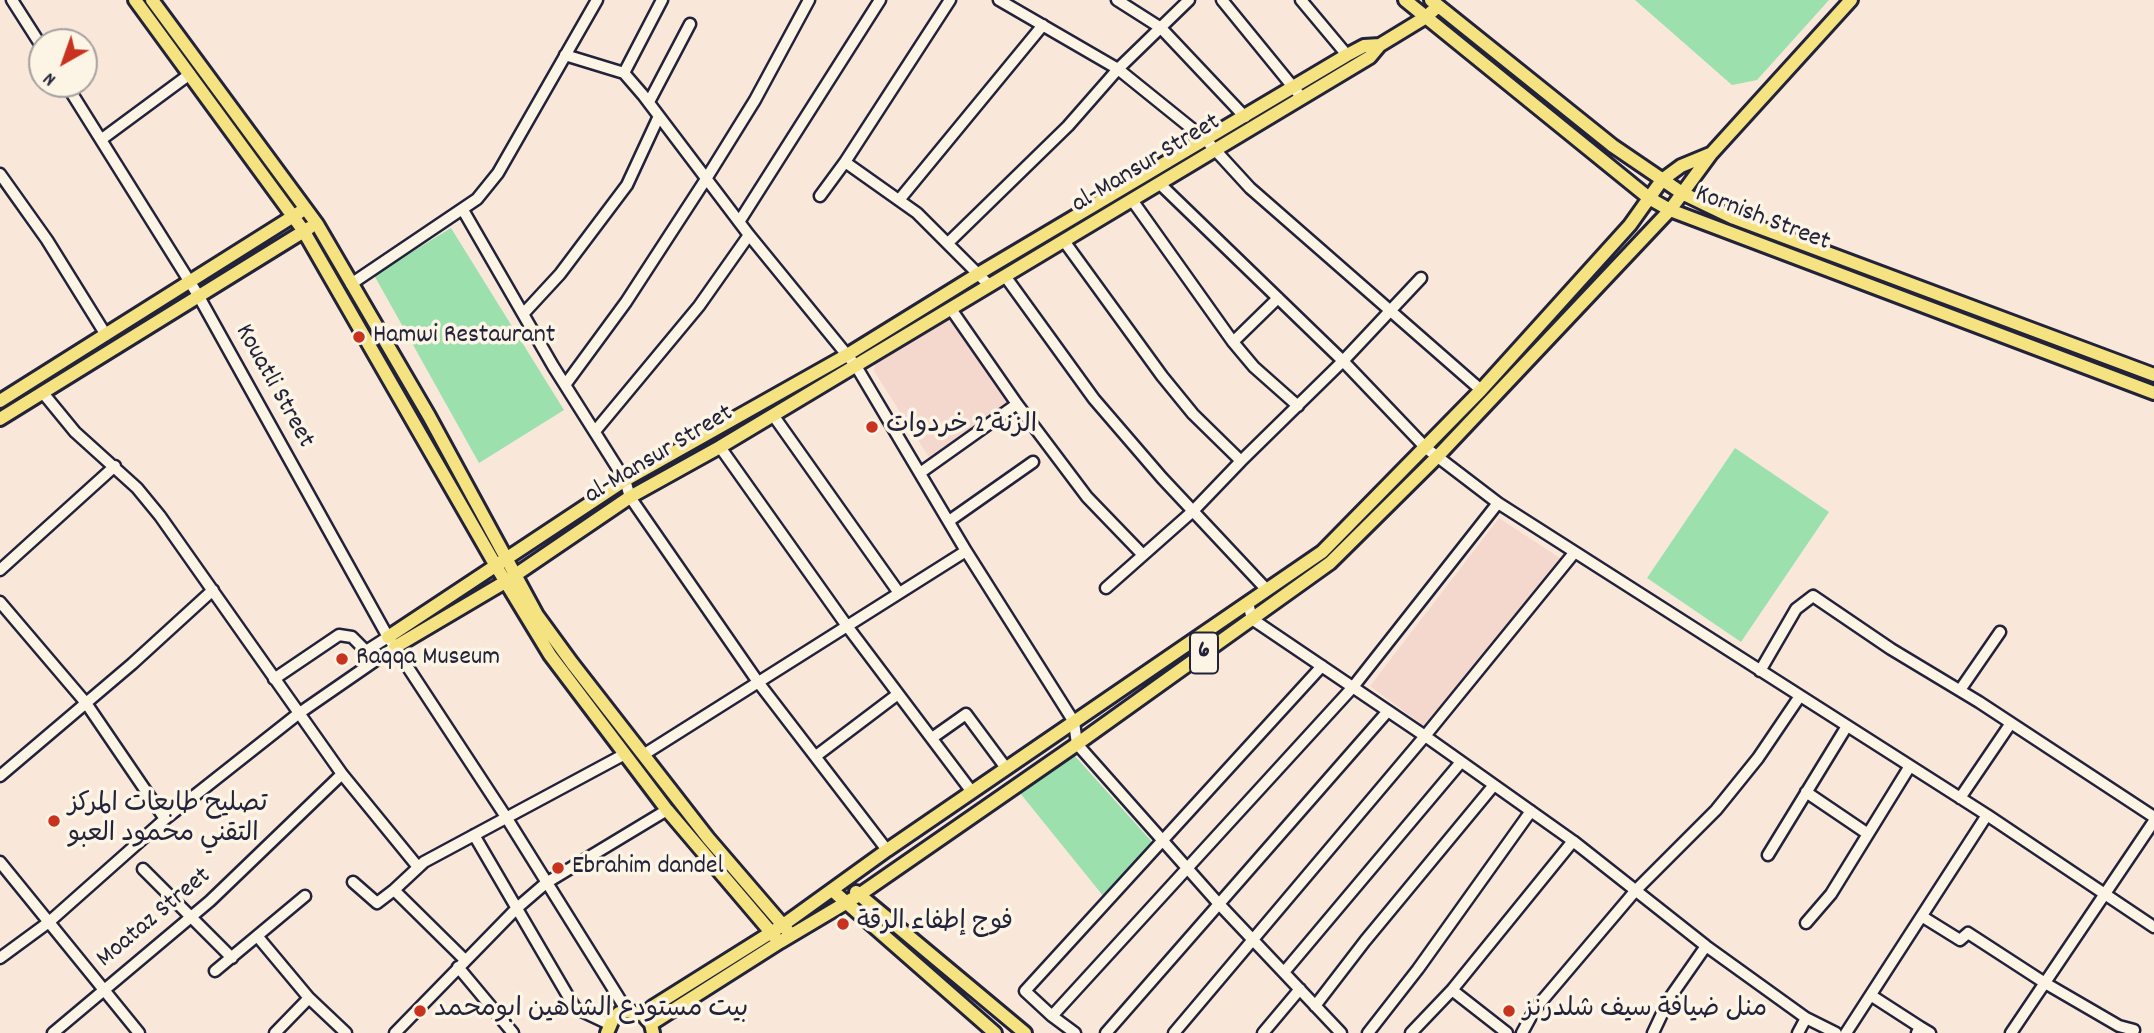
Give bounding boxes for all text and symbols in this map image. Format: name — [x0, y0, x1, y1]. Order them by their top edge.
north arrow — [28, 28, 98, 98]
text: N — [38, 65, 63, 91]
street label: al-Mansur Street — [1067, 108, 1227, 222]
street label: Kornish Street — [1690, 180, 1834, 260]
street label: Kouatli Street — [226, 320, 320, 454]
place label: Hamwi Restaurant — [373, 321, 555, 353]
marker: Hamwi Restaurant — [351, 329, 367, 345]
street label: al-Mansur Street — [580, 399, 740, 513]
place label: الزنة 2 خردوات — [886, 411, 1037, 443]
marker: الزنة 2 خردوات — [864, 419, 880, 435]
road number: 6 — [1190, 632, 1218, 674]
place label: Raqqa Museum — [356, 643, 500, 675]
marker: Raqqa Museum — [334, 651, 350, 667]
place label: تصليح طابعات المركز التقني محمود العبو — [68, 790, 268, 852]
marker: تصليح طابعات المركز التقني محمود العبو — [46, 813, 62, 829]
place label: Ebrahim dandel — [572, 852, 724, 884]
marker: Ebrahim dandel — [550, 860, 566, 876]
street label: Moataz Street — [91, 862, 219, 976]
place label: فوج إطفاء الرقة — [857, 908, 1013, 940]
marker: فوج إطفاء الرقة — [835, 916, 851, 932]
place label: بيت مستودع الشاهين ابومحمد — [434, 995, 748, 1027]
place label: منل ضيافة سيف شلدرنز — [1523, 995, 1767, 1027]
marker: بيت مستودع الشاهين ابومحمد — [412, 1003, 428, 1019]
marker: منل ضيافة سيف شلدرنز — [1501, 1003, 1517, 1019]

